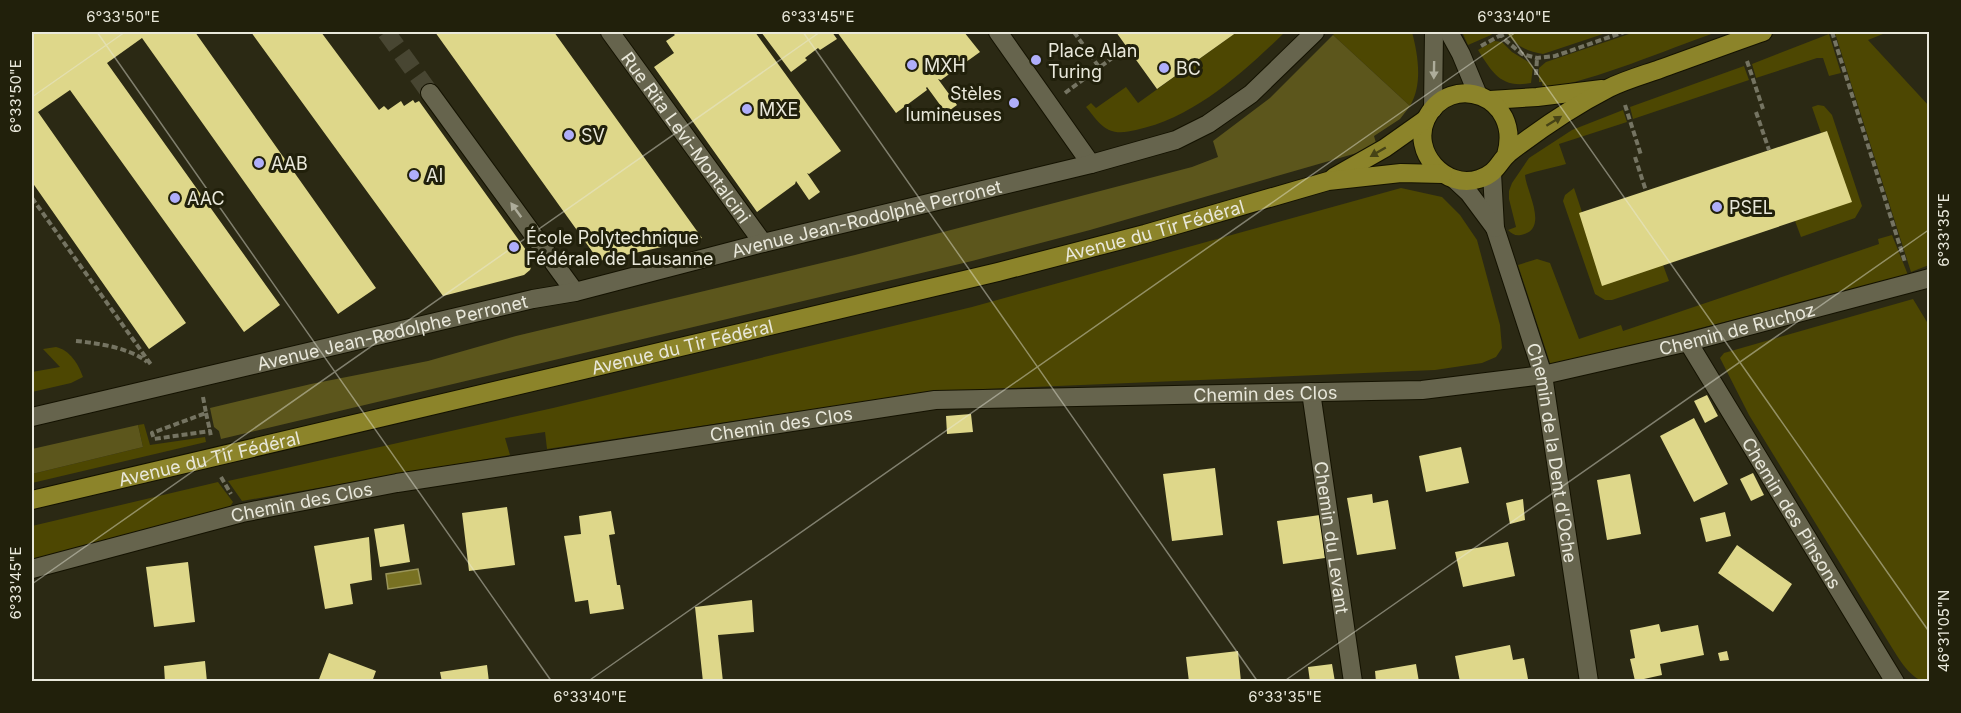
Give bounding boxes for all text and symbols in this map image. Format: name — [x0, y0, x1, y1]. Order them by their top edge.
text: 6°33'50"E — [86, 7, 160, 26]
text: 6°33'45"E — [781, 7, 855, 26]
text: 6°33'40"E — [1477, 7, 1551, 26]
place label: Place Alan Turing — [1048, 40, 1137, 82]
street label: Rue Rita Levi-Montalcini — [617, 48, 755, 227]
marker: Place Alan Turing — [1029, 53, 1043, 67]
place label: MXH — [924, 55, 966, 76]
marker: MXH — [905, 58, 919, 72]
place label: BC — [1176, 58, 1201, 79]
text: 6°33'50"E — [6, 59, 25, 133]
marker: BC — [1157, 61, 1171, 75]
one-way arrow — [1430, 61, 1439, 80]
place label: Stèles lumineuses — [906, 83, 1002, 125]
marker: Stèles lumineuses — [1007, 96, 1021, 110]
place label: MXE — [759, 99, 798, 120]
marker: MXE — [740, 102, 754, 116]
one-way arrow — [1546, 116, 1562, 127]
place label: SV — [581, 125, 605, 146]
marker: SV — [562, 128, 576, 142]
one-way arrow — [1370, 147, 1386, 158]
place label: AAB — [271, 153, 308, 174]
marker: AAB — [252, 156, 266, 170]
place label: AI — [426, 165, 443, 186]
marker: AI — [407, 168, 421, 182]
street label: Avenue Jean-Rodolphe Perronet — [729, 175, 1004, 261]
place label: AAC — [187, 188, 225, 209]
marker: AAC — [168, 191, 182, 205]
text: 6°33'35"E — [1934, 193, 1953, 267]
street label: Avenue du Tir Fédéral — [1062, 195, 1247, 265]
place label: PSEL — [1729, 197, 1773, 218]
marker: PSEL — [1710, 200, 1724, 214]
one-way arrow — [510, 203, 522, 218]
place label: École Polytechnique Fédérale de Lausanne — [526, 226, 714, 269]
marker: École Polytechnique Fédérale de Lausanne — [507, 240, 521, 254]
street label: Avenue Jean-Rodolphe Perronet — [255, 290, 530, 374]
street label: Chemin de Ruchoz — [1657, 298, 1817, 359]
street label: Avenue du Tir Fédéral — [589, 315, 775, 378]
street label: Chemin de la Dent d'Oche — [1523, 340, 1582, 564]
street label: Chemin des Clos — [1193, 381, 1338, 405]
street label: Chemin des Clos — [708, 402, 854, 445]
street label: Avenue du Tir Fédéral — [116, 427, 302, 490]
street label: Chemin des Pinsons — [1738, 433, 1846, 592]
street label: Chemin du Levant — [1311, 460, 1354, 615]
street label: Chemin des Clos — [228, 477, 374, 526]
text: 6°33'45"E — [6, 546, 25, 620]
text: 46°31'05"N — [1934, 590, 1953, 672]
text: 6°33'40"E — [553, 687, 627, 706]
text: 6°33'35"E — [1248, 687, 1322, 706]

